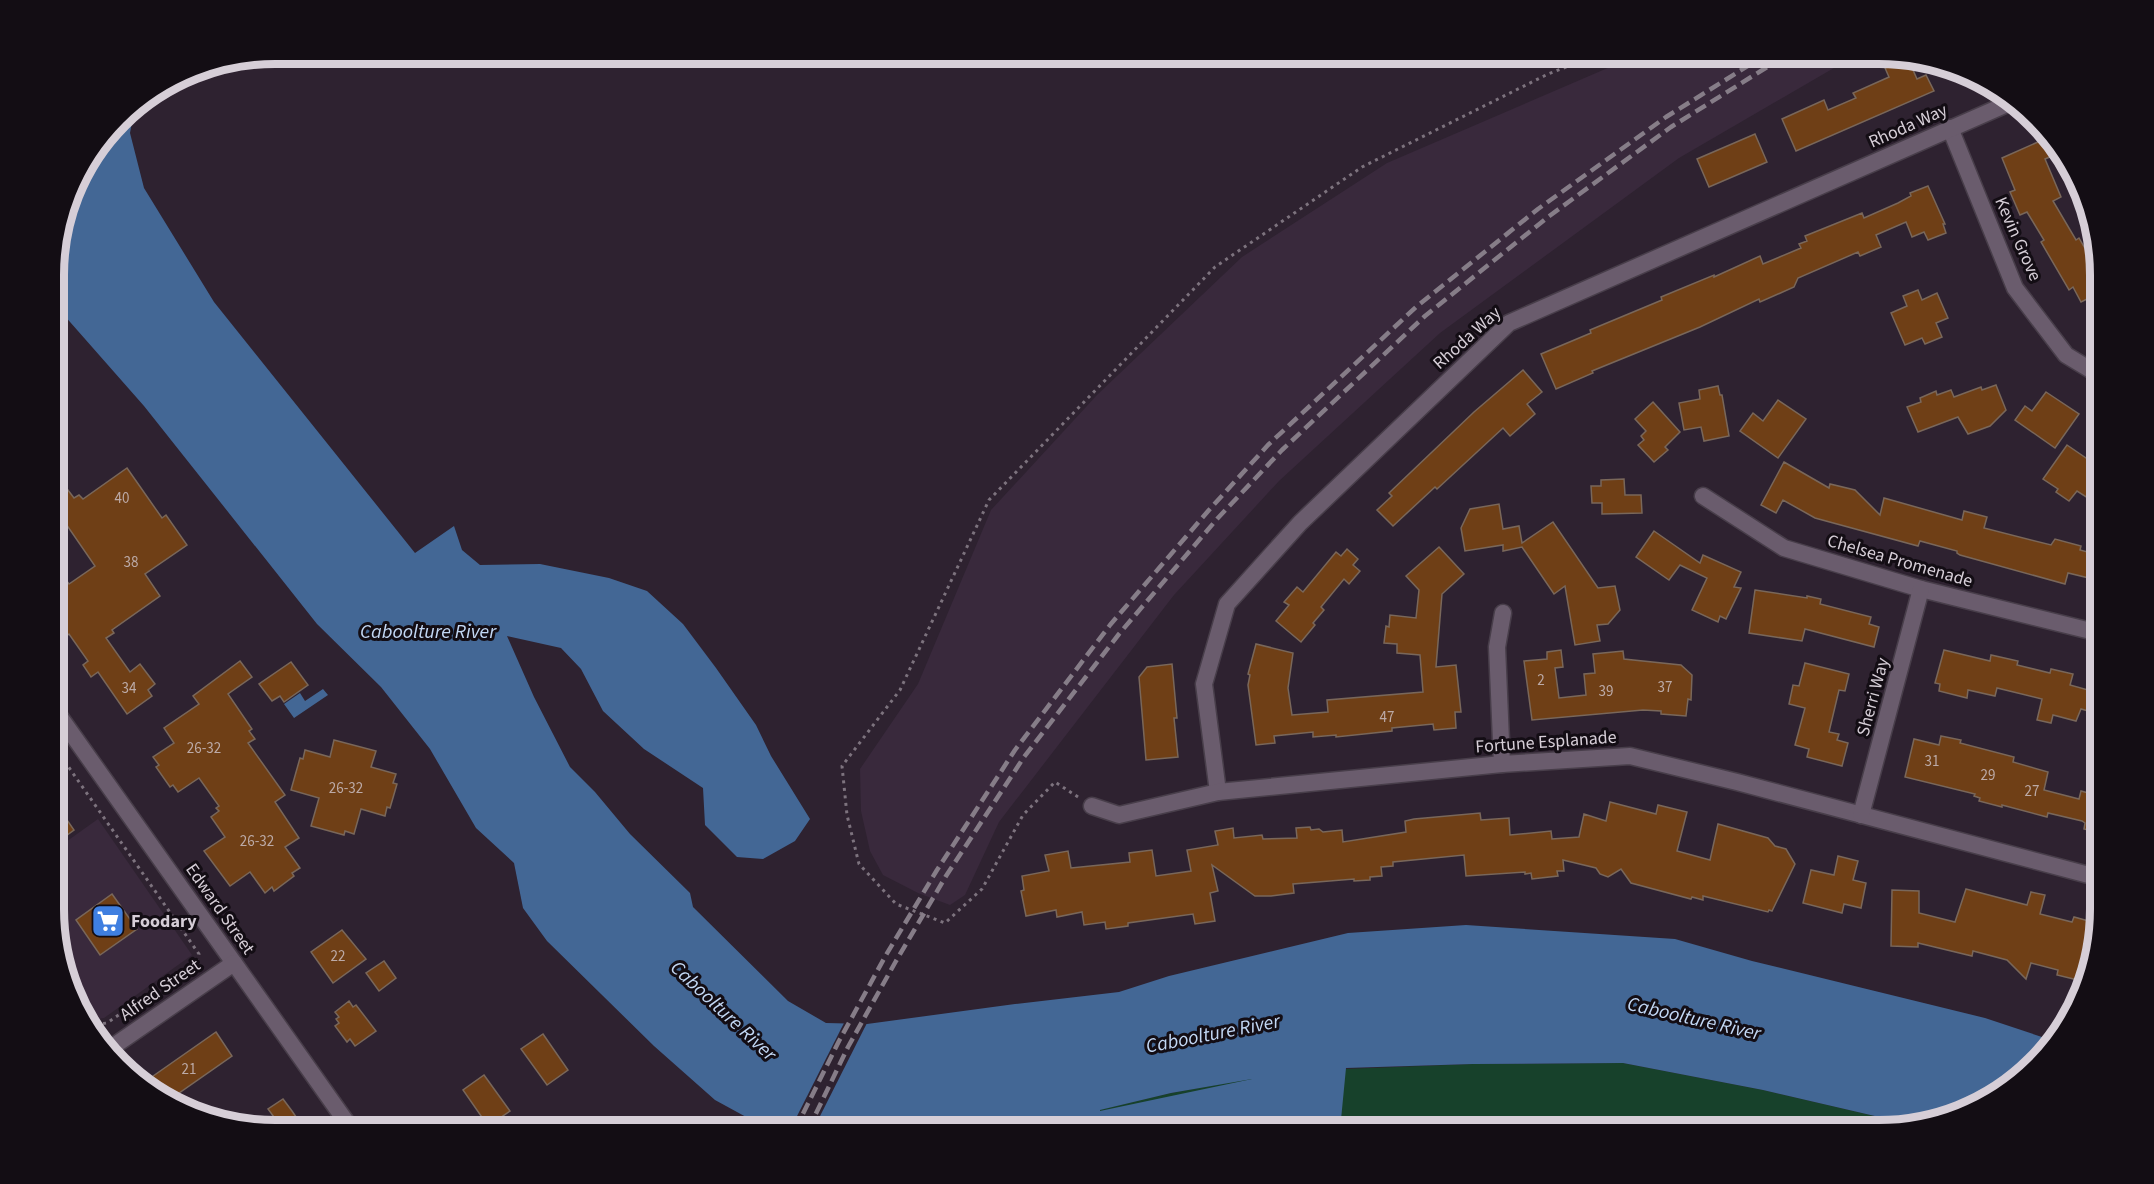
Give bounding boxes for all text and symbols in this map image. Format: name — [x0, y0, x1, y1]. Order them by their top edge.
street label: Rhoda Way — [1865, 97, 1952, 154]
street label: Kevin Grove — [1988, 193, 2048, 285]
street label: Rhoda Way — [1427, 300, 1507, 375]
house number: 40 — [115, 488, 129, 509]
street label: Chelsea Promenade — [1824, 528, 1976, 594]
house number: 38 — [124, 552, 138, 573]
water label: Caboolture River — [360, 618, 497, 646]
street label: Sherri Way — [1851, 654, 1896, 739]
house number: 2 — [1537, 670, 1545, 691]
house number: 37 — [1658, 677, 1672, 698]
house number: 34 — [122, 678, 137, 699]
house number: 39 — [1599, 681, 1613, 702]
house number: 47 — [1380, 707, 1394, 728]
street label: Fortune Esplanade — [1475, 725, 1617, 759]
house number: 26-32 — [187, 738, 221, 759]
house number: 31 — [1925, 751, 1939, 772]
house number: 29 — [1981, 765, 1995, 786]
house number: 26-32 — [329, 778, 363, 799]
house number: 27 — [2025, 781, 2039, 802]
house number: 26-32 — [240, 831, 274, 852]
street label: Edward Street — [179, 858, 261, 960]
supermarket icon: Foodary — [90, 903, 126, 939]
place label: Foodary — [131, 909, 197, 934]
house number: 22 — [331, 946, 345, 967]
street label: Alfred Street — [115, 953, 205, 1027]
water label: Caboolture River — [664, 954, 783, 1068]
water label: Caboolture River — [1625, 990, 1765, 1048]
water label: Caboolture River — [1144, 1007, 1284, 1061]
house number: 21 — [182, 1059, 196, 1080]

